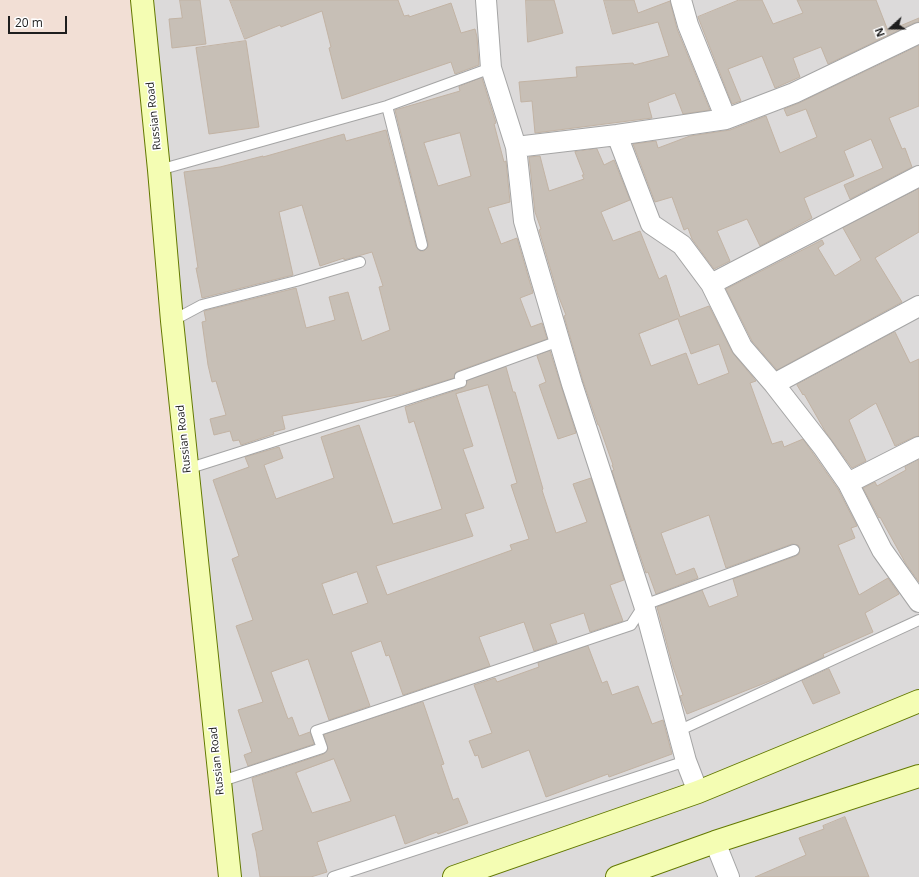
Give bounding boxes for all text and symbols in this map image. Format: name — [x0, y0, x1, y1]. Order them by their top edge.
scale bar — [10, 8, 69, 34]
north arrow — [871, 8, 911, 48]
text: 20 m — [15, 14, 43, 31]
text: N — [871, 26, 888, 39]
street label: Russian Road — [144, 81, 164, 151]
street label: Russian Road — [174, 404, 194, 474]
street label: Russian Road — [207, 726, 227, 796]

